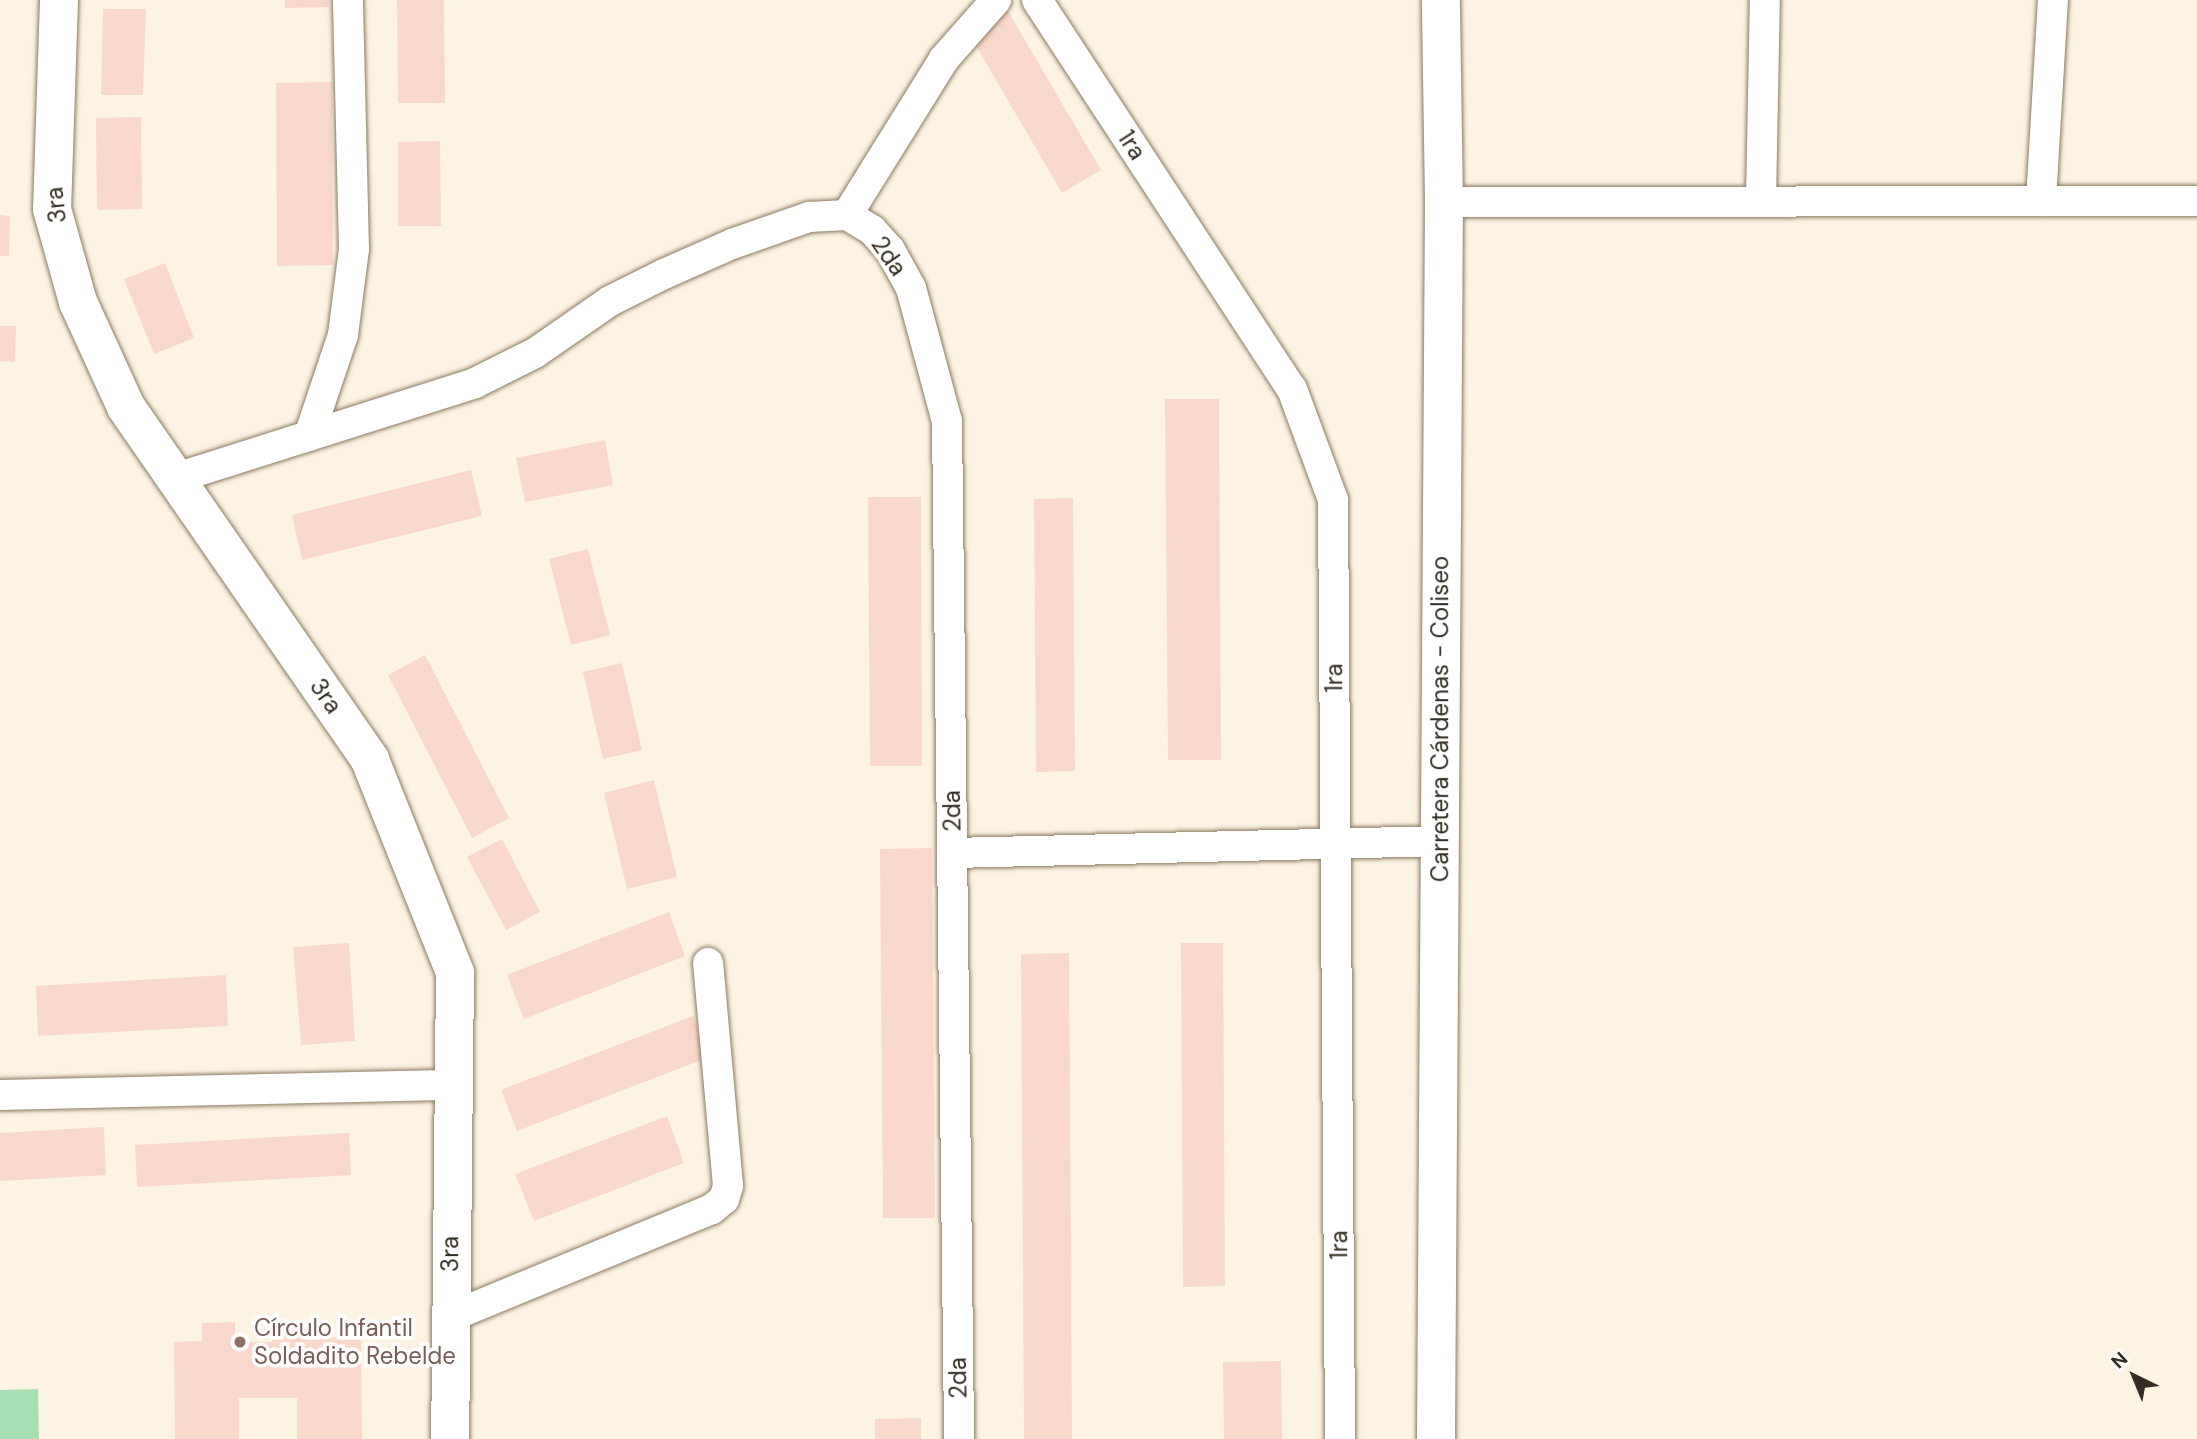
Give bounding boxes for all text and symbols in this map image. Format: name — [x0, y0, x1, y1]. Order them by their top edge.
street label: 1ra — [1112, 125, 1152, 165]
street label: 3ra — [40, 186, 72, 224]
street label: 2da — [865, 231, 913, 281]
street label: Carretera Cárdenas - Coliseo — [1426, 556, 1454, 882]
street label: 1ra — [1320, 663, 1348, 693]
street label: 3ra — [304, 673, 348, 719]
street label: 2da — [937, 790, 967, 832]
street label: 1ra — [1325, 1230, 1353, 1260]
street label: 3ra — [436, 1236, 464, 1272]
place label: Círculo Infantil Soldadito Rebelde — [254, 1314, 456, 1370]
marker: Círculo Infantil Soldadito Rebelde — [232, 1334, 248, 1350]
north arrow — [2099, 1341, 2169, 1411]
text: N — [2106, 1346, 2133, 1374]
street label: 2da — [943, 1357, 973, 1399]

